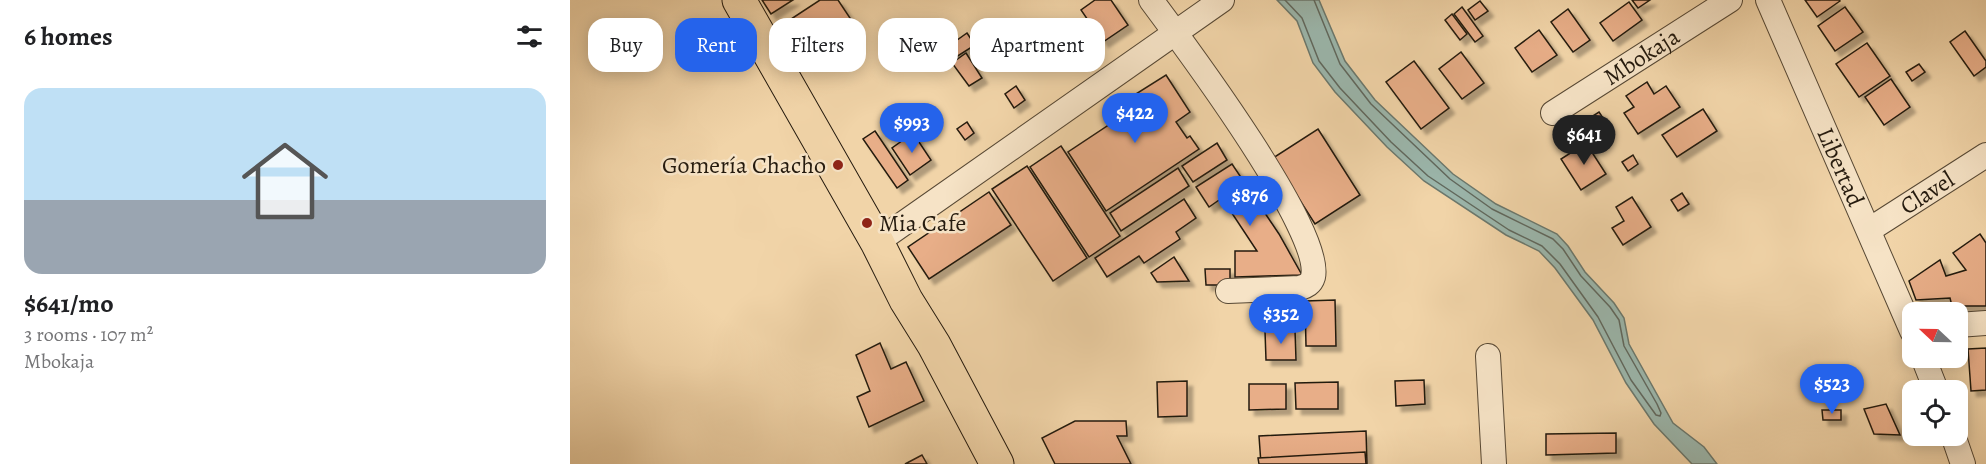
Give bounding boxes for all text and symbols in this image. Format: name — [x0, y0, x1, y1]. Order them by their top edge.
chip: Buy — [588, 18, 663, 72]
chip: Rent — [675, 18, 757, 72]
chip: Filters — [769, 18, 866, 72]
chip: New — [878, 18, 958, 72]
chip: Apartment — [970, 18, 1105, 72]
text: 6 homes — [24, 19, 113, 54]
icon: filters — [513, 20, 546, 53]
street label: Mbokaja — [1597, 20, 1686, 93]
pin: $422 — [1099, 93, 1171, 144]
text: $422 — [1116, 99, 1154, 126]
pin: $993 — [876, 103, 948, 154]
text: $993 — [894, 109, 930, 136]
pin: $641 — [1548, 115, 1620, 166]
text: $641 — [1566, 121, 1602, 148]
street label: Libertad — [1809, 122, 1872, 211]
icon: home — [231, 127, 339, 235]
place label: Gomería Chacho — [662, 149, 826, 181]
marker: Gomería Chacho — [831, 158, 845, 172]
street label: Clavel — [1894, 163, 1960, 222]
pin: $876 — [1214, 176, 1286, 227]
text: $876 — [1232, 182, 1268, 209]
place label: Mia Cafe — [879, 207, 966, 239]
marker: Mia Cafe — [860, 216, 874, 230]
text: $641/mo — [24, 286, 114, 321]
pin: $352 — [1245, 294, 1317, 345]
text: $352 — [1263, 300, 1299, 327]
north arrow — [1902, 302, 1968, 368]
map controls — [1902, 302, 1968, 446]
text: 3 rooms · 107 m² — [24, 321, 153, 348]
text: Mbokaja — [24, 348, 94, 375]
pin: $523 — [1796, 364, 1868, 415]
text: $523 — [1814, 370, 1850, 397]
button: locate — [1902, 380, 1968, 446]

